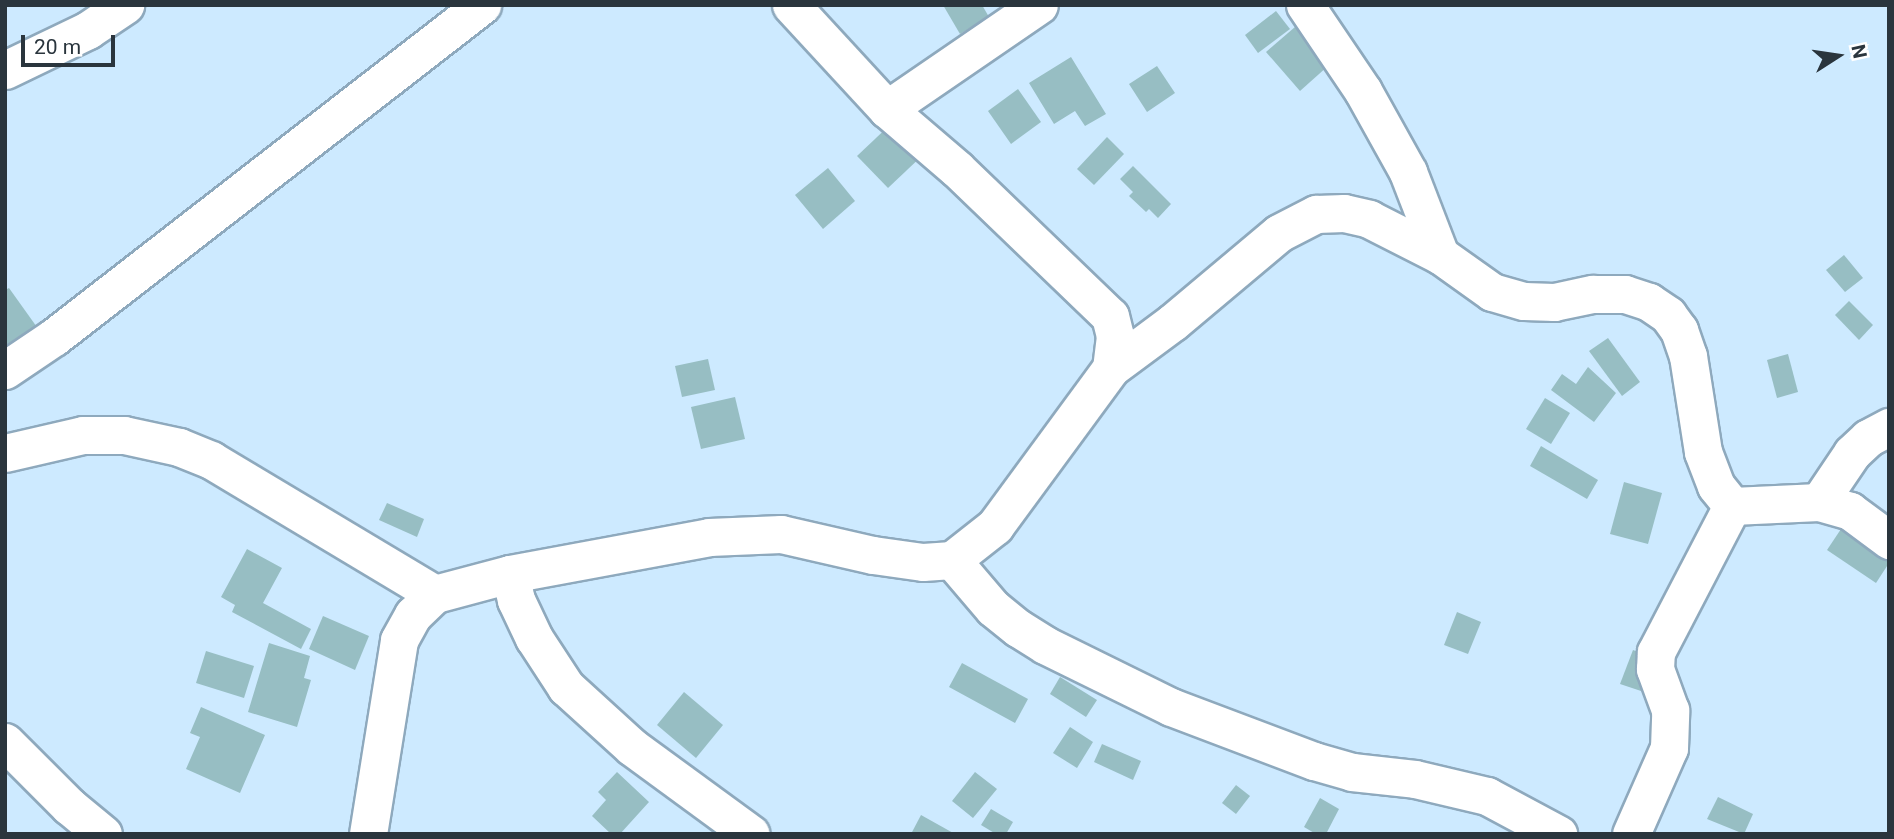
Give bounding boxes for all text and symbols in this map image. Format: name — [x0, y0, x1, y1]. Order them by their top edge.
scale bar — [24, 21, 119, 65]
north arrow — [1803, 21, 1873, 91]
text: 20 m — [34, 35, 81, 59]
text: N — [1846, 43, 1872, 60]

